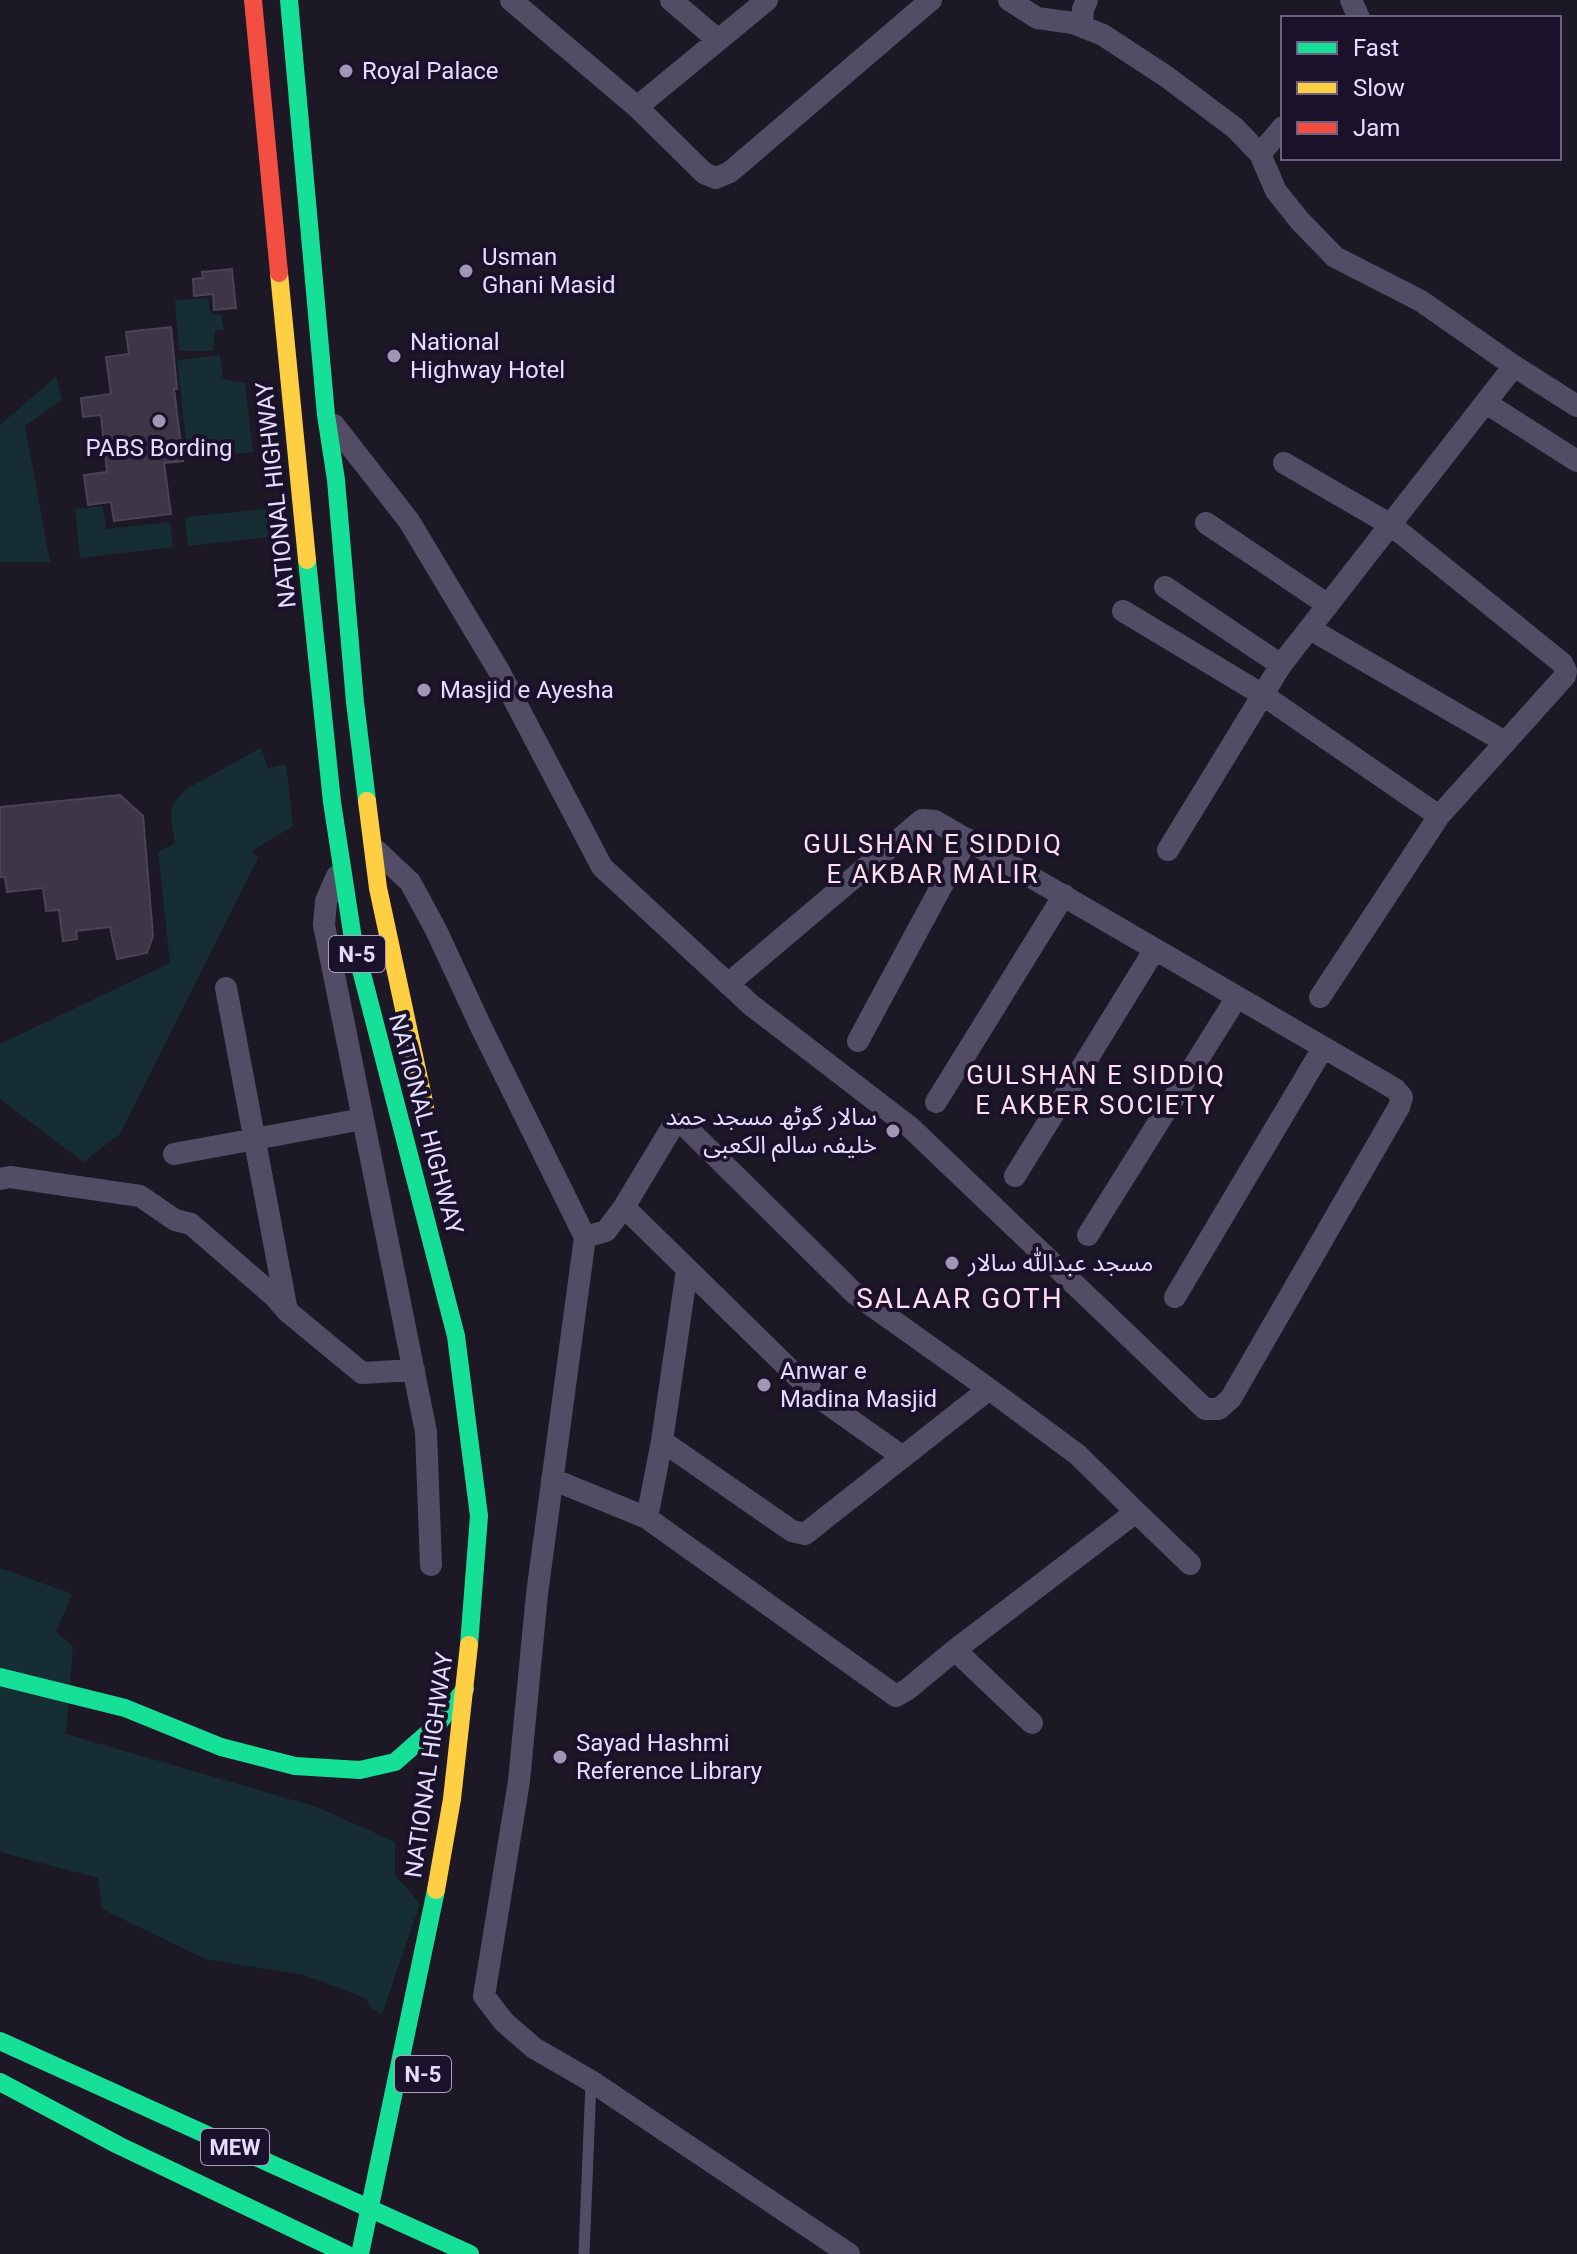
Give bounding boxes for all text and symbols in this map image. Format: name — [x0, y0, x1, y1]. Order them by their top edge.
legend — [1281, 16, 1561, 160]
text: Fast — [1353, 34, 1399, 62]
place label: Royal Palace — [362, 57, 499, 85]
marker: Royal Palace — [337, 62, 355, 80]
text: Slow — [1353, 74, 1405, 102]
text: Jam — [1353, 114, 1400, 142]
place label: Usman Ghani Masid — [482, 243, 615, 299]
marker: Usman Ghani Masid — [457, 262, 475, 280]
place label: National Highway Hotel — [410, 328, 565, 384]
marker: National Highway Hotel — [385, 347, 403, 365]
street label: NATIONAL HIGHWAY — [250, 380, 302, 610]
marker: PABS Bording — [150, 412, 168, 430]
place label: PABS Bording — [86, 434, 233, 462]
place label: Masjid e Ayesha — [440, 676, 614, 704]
marker: Masjid e Ayesha — [415, 681, 433, 699]
district label: GULSHAN E SIDDIQ E AKBAR MALIR — [803, 829, 1063, 889]
road number: N-5 — [329, 936, 385, 972]
street label: NATIONAL HIGHWAY — [383, 1010, 469, 1238]
district label: GULSHAN E SIDDIQ E AKBER SOCIETY — [966, 1060, 1226, 1120]
place label: سالار گوٹھ مسجد حمد خلیفہ سالم الکعبی — [666, 1103, 877, 1162]
marker: سالار گوٹھ مسجد حمد خلیفہ سالم الکعبی — [884, 1122, 902, 1140]
place label: مسجد عبداللّٰہ سالار — [967, 1247, 1153, 1277]
marker: مسجد عبداللّٰہ سالار — [943, 1254, 961, 1272]
district label: SALAAR GOTH — [856, 1282, 1064, 1315]
place label: Anwar e Madina Masjid — [780, 1357, 937, 1413]
marker: Anwar e Madina Masjid — [755, 1376, 773, 1394]
street label: NATIONAL HIGHWAY — [399, 1650, 459, 1880]
place label: Sayad Hashmi Reference Library — [576, 1729, 763, 1785]
marker: Sayad Hashmi Reference Library — [551, 1748, 569, 1766]
road number: N-5 — [395, 2056, 451, 2092]
road number: MEW — [201, 2129, 269, 2165]

